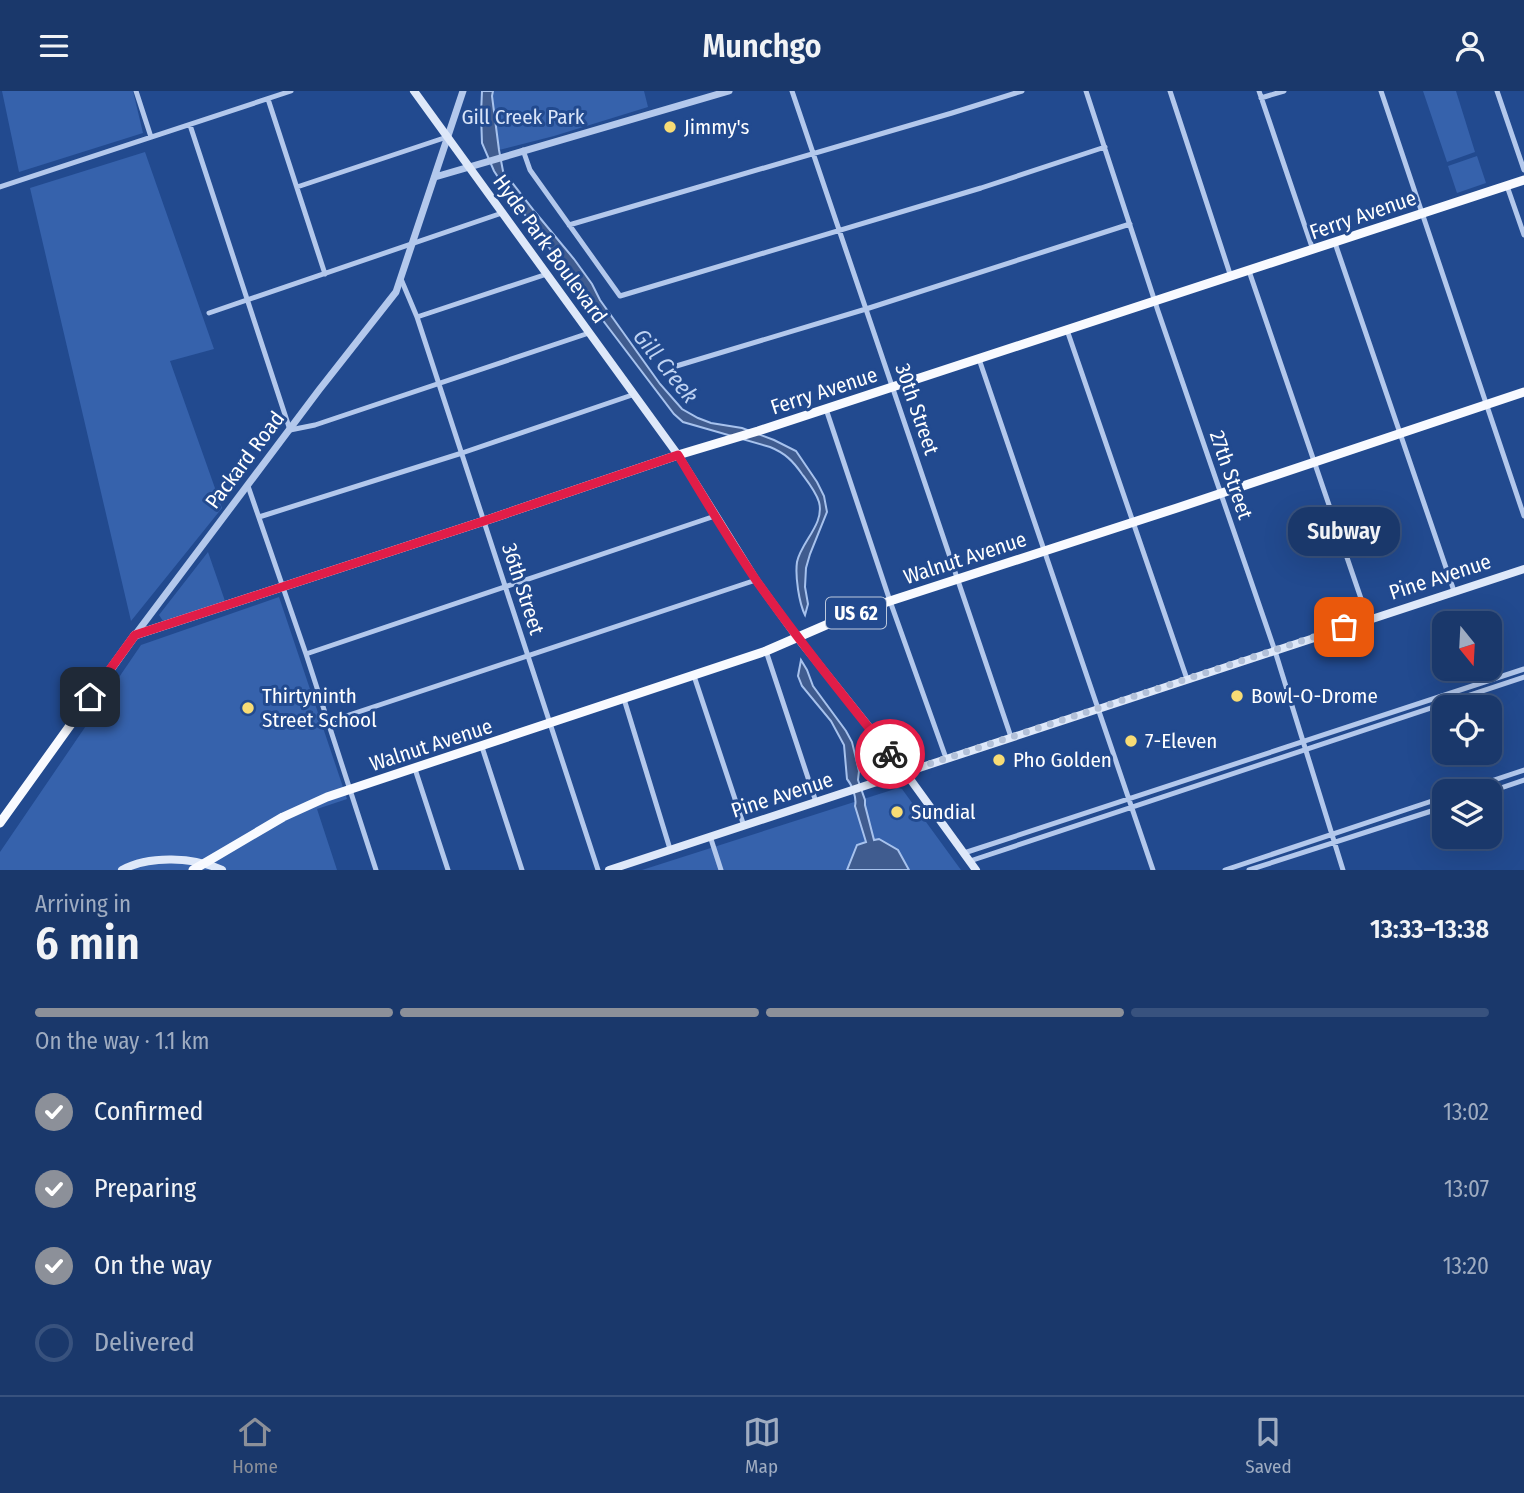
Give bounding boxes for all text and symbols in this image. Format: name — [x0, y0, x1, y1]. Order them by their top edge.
icon: menu — [35, 27, 73, 65]
text: Munchgo — [702, 27, 822, 65]
icon: person — [1451, 27, 1489, 65]
park label: Gill Creek Park — [461, 104, 585, 130]
place label: Jimmy's — [684, 114, 750, 140]
marker: Jimmy's — [662, 119, 678, 135]
street label: Hyde Park Boulevard — [487, 170, 613, 328]
street label: Ferry Avenue — [1306, 185, 1420, 245]
water label: Gill Creek — [627, 323, 705, 409]
street label: 30th Street — [889, 360, 945, 458]
street label: Ferry Avenue — [767, 362, 881, 420]
street label: Packard Road — [200, 406, 290, 514]
street label: 27th Street — [1204, 427, 1258, 523]
callout: Subway — [1288, 508, 1400, 557]
text: Subway — [1307, 517, 1381, 545]
street label: Walnut Avenue — [900, 526, 1030, 590]
street label: 36th Street — [496, 540, 550, 638]
street label: Pine Avenue — [1386, 548, 1494, 606]
road number: US 62 — [826, 597, 886, 629]
pin — [1314, 597, 1374, 657]
icon: bag — [1325, 608, 1363, 646]
north arrow — [1432, 611, 1502, 681]
map controls — [1432, 611, 1502, 849]
pin — [60, 667, 120, 727]
icon: home — [71, 678, 109, 716]
place label: Thirtyninth Street School — [262, 683, 377, 733]
place label: Bowl-O-Drome — [1251, 683, 1378, 709]
marker: Bowl-O-Drome — [1229, 688, 1245, 704]
button: locate — [1432, 695, 1502, 765]
marker: Thirtyninth Street School — [240, 700, 256, 716]
street label: Walnut Avenue — [366, 713, 496, 777]
courier — [855, 719, 925, 789]
place label: 7-Eleven — [1145, 728, 1217, 754]
marker: 7-Eleven — [1123, 733, 1139, 749]
icon: bike — [871, 735, 909, 773]
place label: Pho Golden — [1013, 747, 1112, 773]
marker: Pho Golden — [991, 752, 1007, 768]
street label: Pine Avenue — [728, 766, 836, 824]
button: layers — [1432, 779, 1502, 849]
place label: Sundial — [911, 799, 976, 825]
marker: Sundial — [889, 804, 905, 820]
text: Arriving in — [35, 890, 131, 918]
text: 13:33–13:38 — [1370, 914, 1489, 945]
text: 6 min — [35, 916, 140, 971]
text: On the way · 1.1 km — [35, 1027, 209, 1055]
icon: check — [35, 1093, 73, 1131]
text: Confirmed — [94, 1096, 204, 1127]
text: 13:02 — [1443, 1098, 1489, 1126]
icon: check — [35, 1170, 73, 1208]
text: Preparing — [94, 1173, 196, 1204]
text: 13:07 — [1444, 1175, 1489, 1203]
icon: check — [35, 1247, 73, 1285]
text: On the way — [94, 1250, 212, 1281]
text: 13:20 — [1443, 1252, 1489, 1280]
text: Delivered — [94, 1327, 195, 1358]
tab: Home — [232, 1413, 278, 1478]
tab: Map — [743, 1413, 781, 1478]
tab: Saved — [1245, 1413, 1292, 1478]

